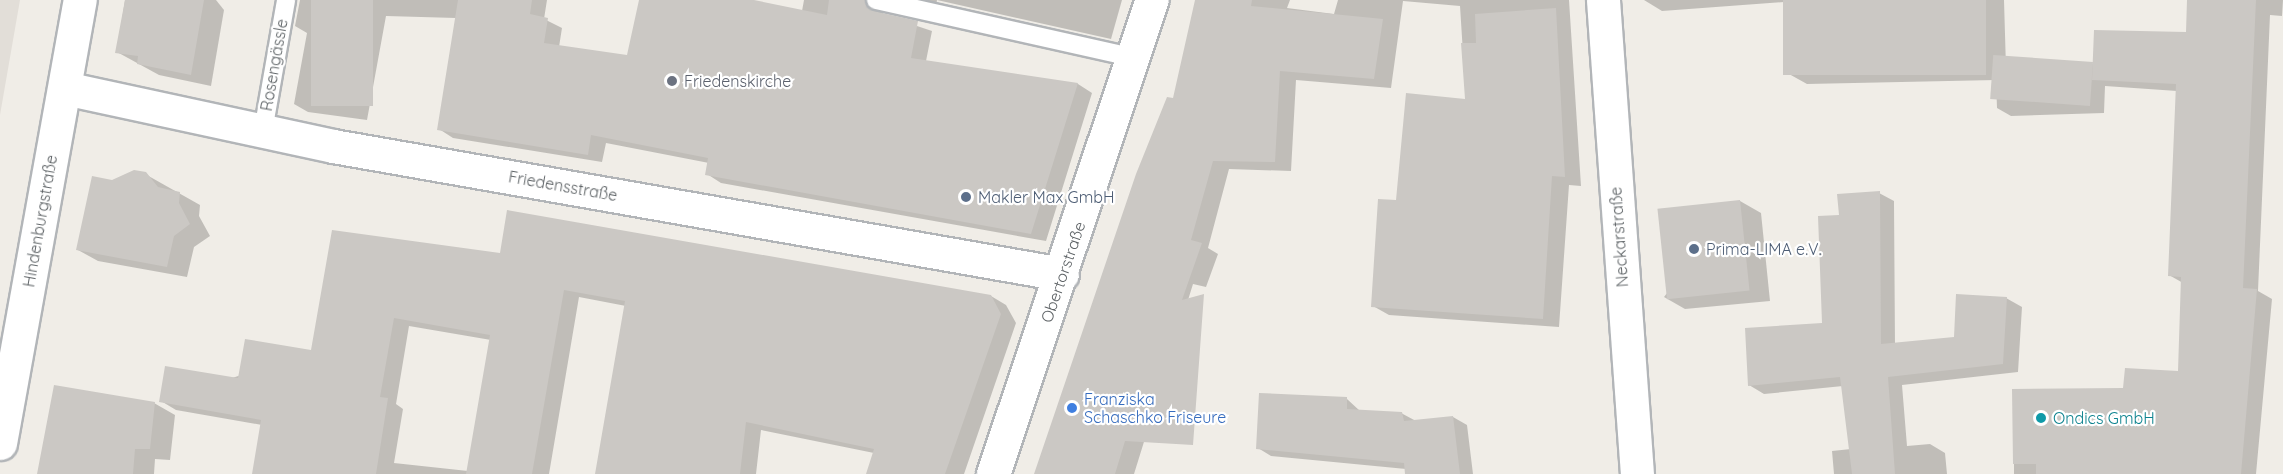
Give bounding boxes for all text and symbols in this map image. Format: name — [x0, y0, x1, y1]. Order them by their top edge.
street label: Rosengässle — [256, 17, 292, 113]
place label: Friedenskirche — [684, 71, 791, 91]
marker: Friedenskirche — [665, 74, 679, 88]
street label: Hindenburgstraße — [19, 153, 61, 289]
street label: Friedensstraße — [507, 167, 619, 205]
street label: Neckarstraße — [1606, 186, 1632, 288]
place label: Makler Max GmbH — [978, 187, 1114, 207]
marker: Makler Max GmbH — [959, 190, 973, 204]
street label: Obertorstraße — [1037, 219, 1089, 325]
place label: Prima-LIMA e.V. — [1706, 239, 1822, 259]
marker: Prima-LIMA e.V. — [1687, 242, 1701, 256]
place label: Franziska Schaschko Friseure — [1084, 389, 1226, 427]
marker: Franziska Schaschko Friseure — [1065, 401, 1079, 415]
place label: Ondics GmbH — [2053, 408, 2155, 428]
marker: Ondics GmbH — [2034, 411, 2048, 425]

